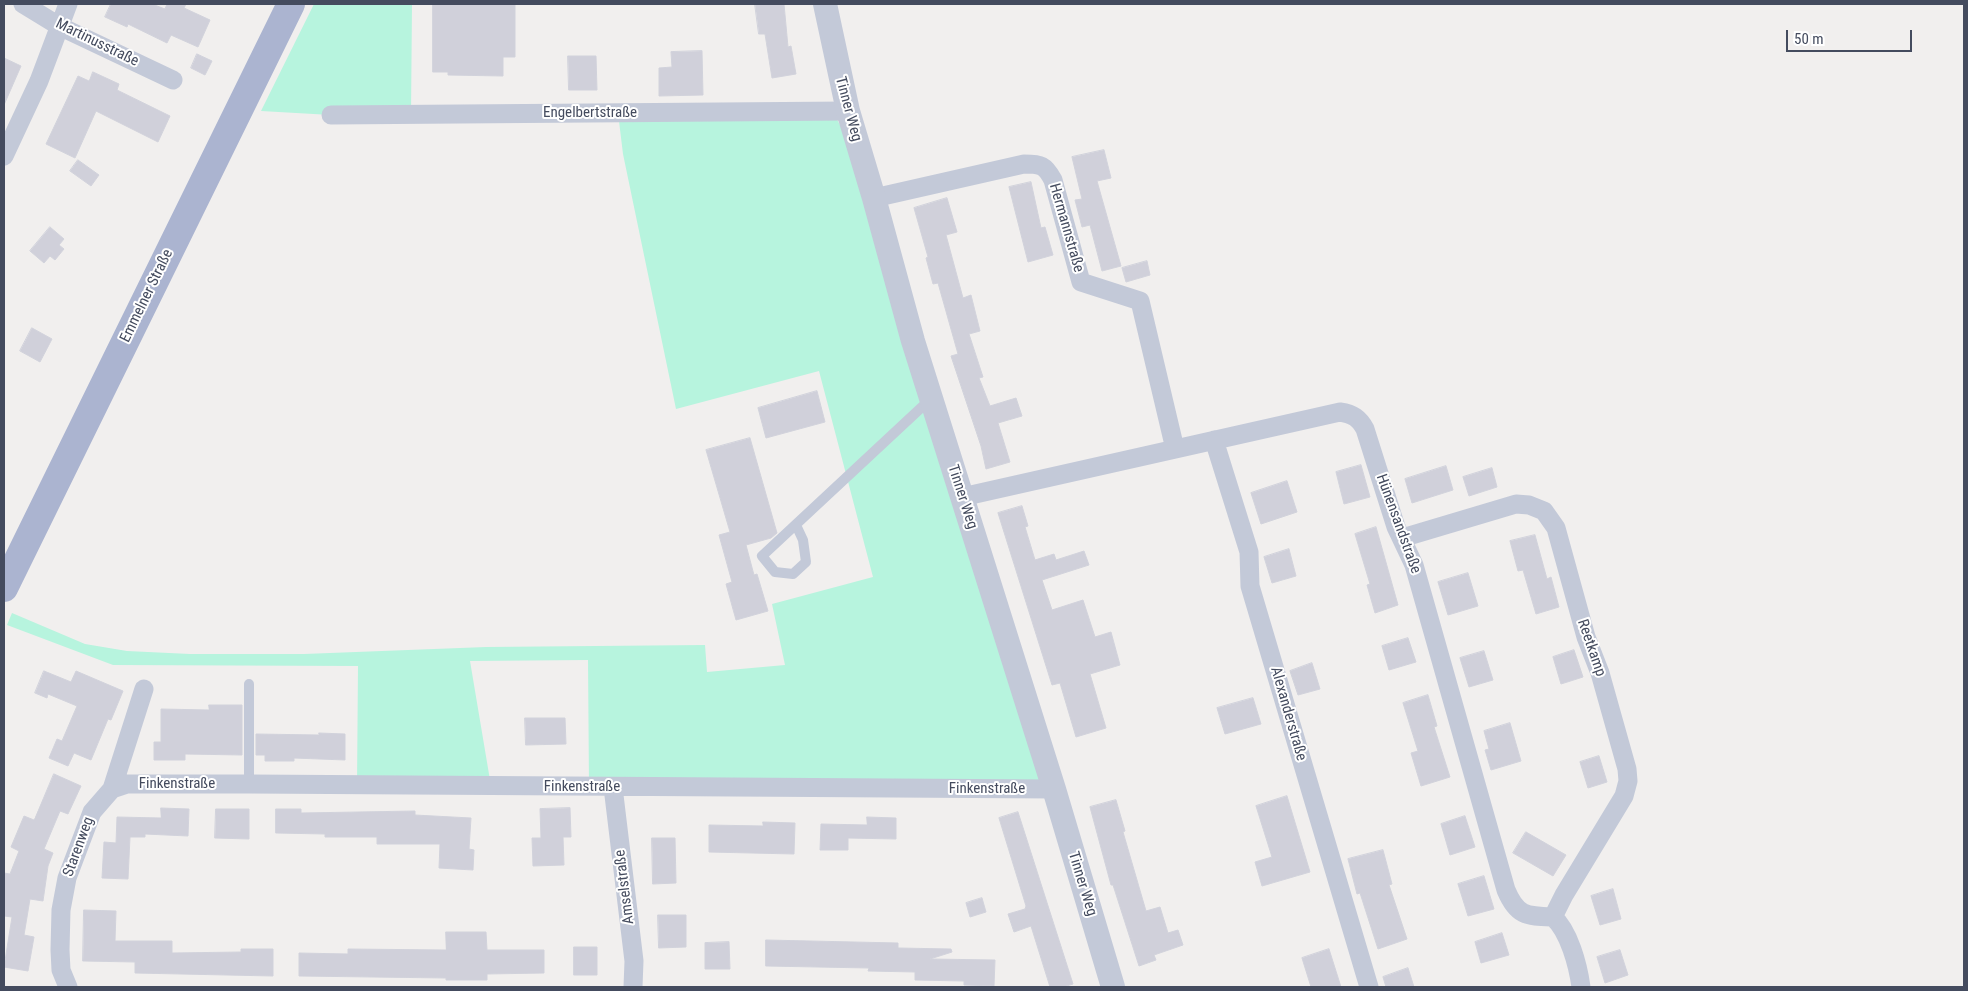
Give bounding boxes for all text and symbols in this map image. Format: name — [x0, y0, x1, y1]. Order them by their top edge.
street label: Martinusstraße — [52, 15, 142, 71]
scale bar — [1788, 20, 1914, 52]
text: 50 m — [1794, 30, 1824, 48]
street label: Tinner Weg — [831, 75, 865, 143]
street label: Engelbertstraße — [543, 104, 637, 122]
street label: Hermannstraße — [1045, 182, 1087, 274]
street label: Emmelner Straße — [117, 247, 177, 345]
street label: Tinner Weg — [943, 463, 981, 531]
street label: Hünensandstraße — [1372, 472, 1424, 576]
street label: Reetkamp — [1573, 617, 1609, 679]
street label: Alexanderstraße — [1266, 665, 1310, 763]
street label: Finkenstraße — [139, 775, 215, 793]
street label: Finkenstraße — [544, 778, 620, 796]
street label: Finkenstraße — [949, 780, 1025, 798]
street label: Starenweg — [60, 815, 98, 879]
street label: Amselstraße — [612, 849, 638, 925]
street label: Tinner Weg — [1064, 850, 1100, 918]

